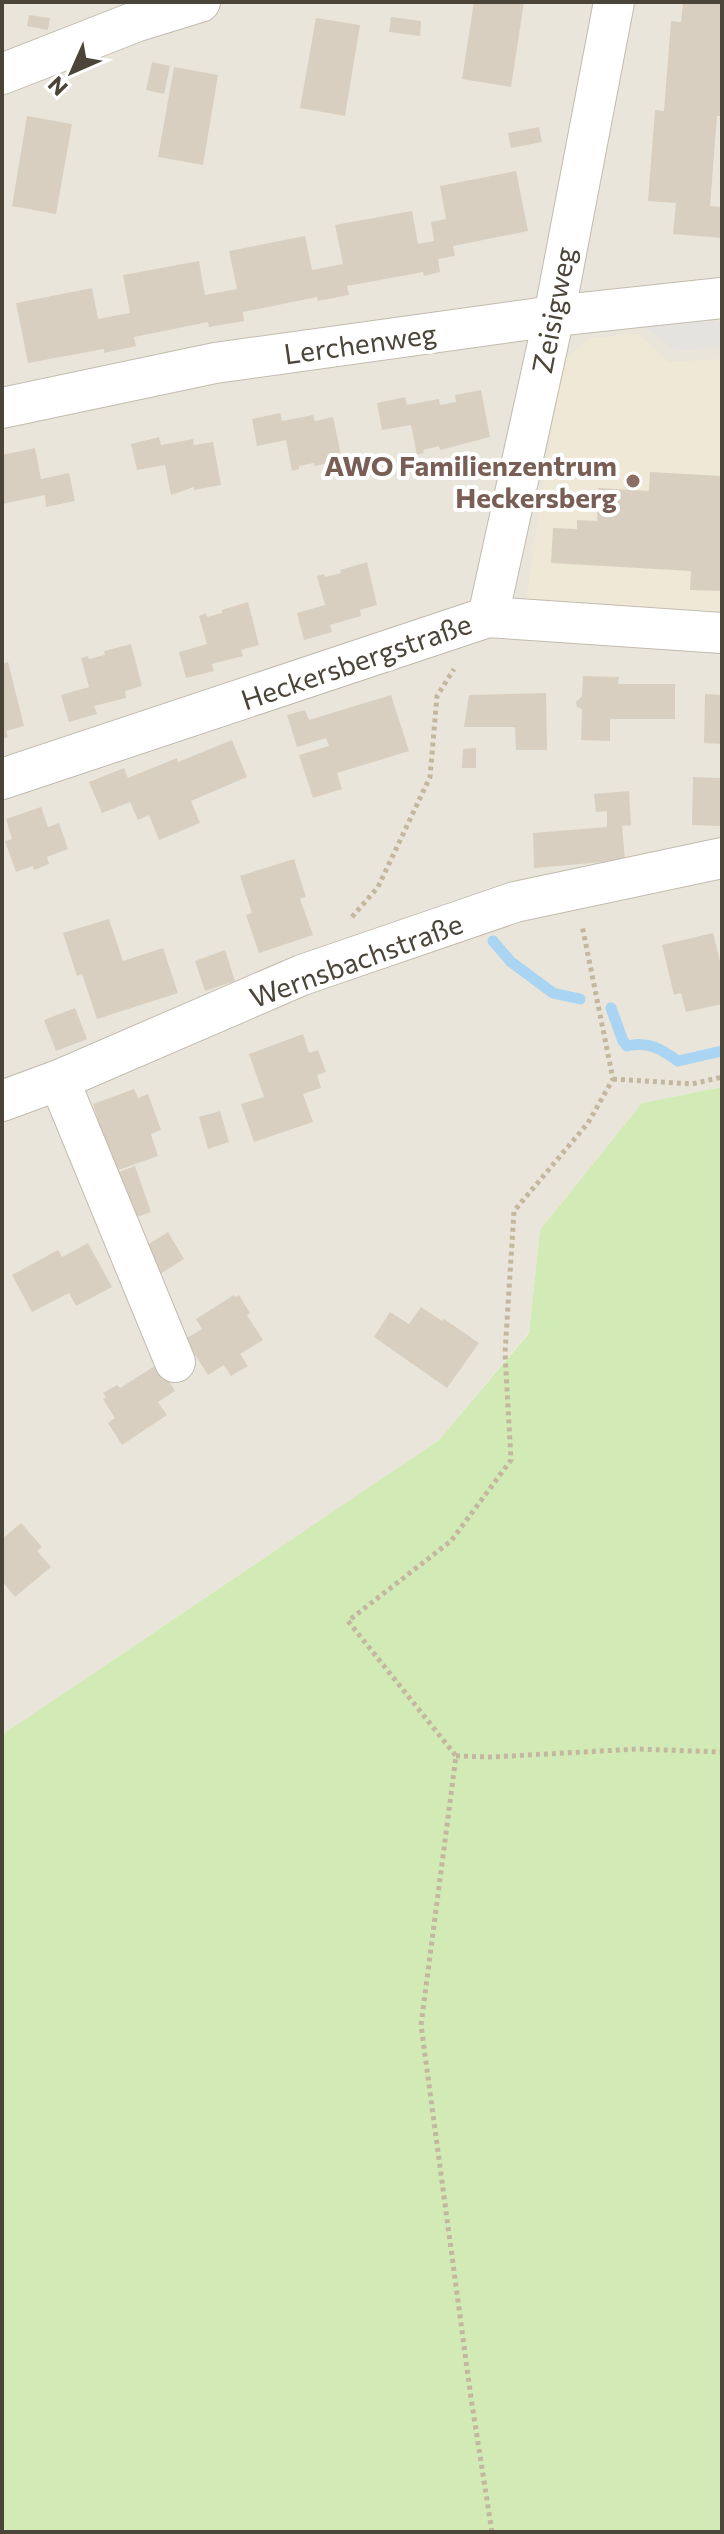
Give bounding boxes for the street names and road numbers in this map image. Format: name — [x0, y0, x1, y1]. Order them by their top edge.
street label: Zeisigweg — [524, 244, 582, 376]
street label: Lerchenweg — [281, 315, 439, 371]
street label: Heckersbergstraße — [236, 606, 476, 716]
street label: Wernsbachstraße — [245, 906, 467, 1014]

